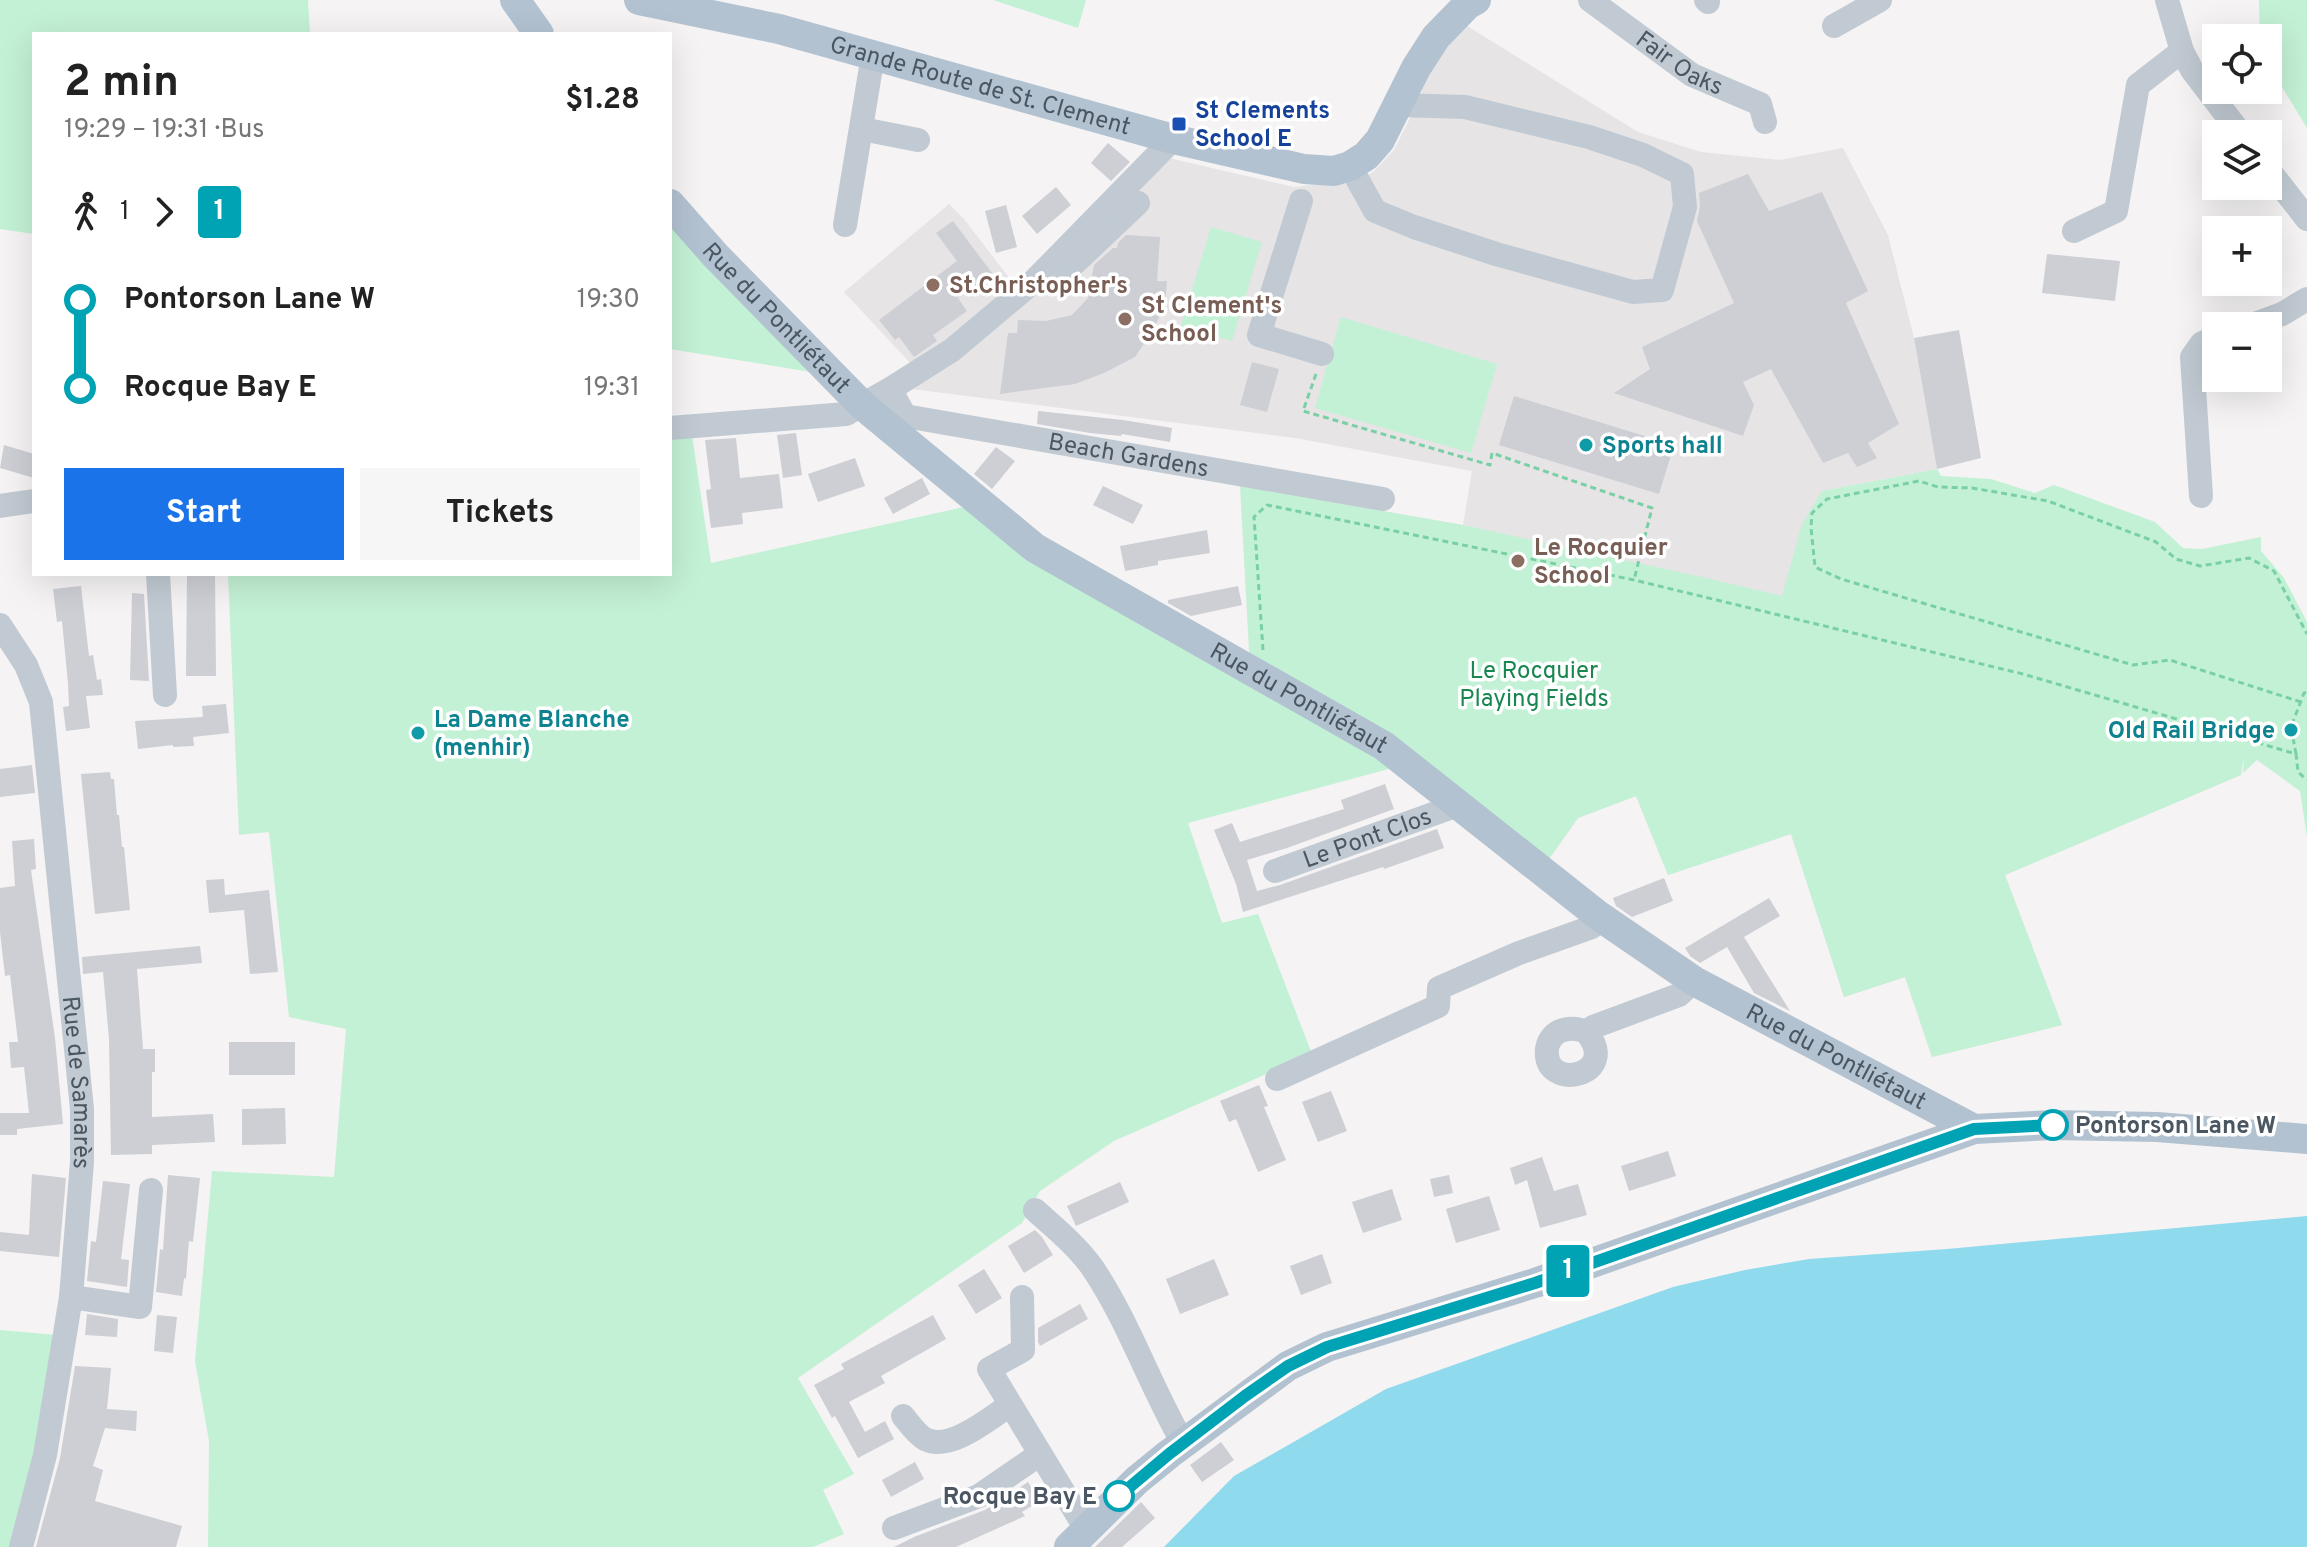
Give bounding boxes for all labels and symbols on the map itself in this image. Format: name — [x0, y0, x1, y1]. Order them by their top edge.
street label: Fair Oaks — [1629, 26, 1727, 103]
street label: Grande Route de St. Clement — [826, 31, 1134, 143]
place label: St Clements School E — [1195, 97, 1330, 155]
marker: St Clements School E — [1170, 115, 1188, 133]
street label: Rue du Pontliétaut — [694, 237, 856, 401]
place label: St.Christopher's — [949, 272, 1128, 302]
marker: St.Christopher's — [924, 276, 942, 294]
place label: St Clement's School — [1141, 292, 1282, 350]
marker: St Clement's School — [1116, 310, 1134, 328]
street label: Beach Gardens — [1046, 428, 1211, 485]
place label: Sports hall — [1602, 432, 1723, 462]
marker: Sports hall — [1577, 436, 1595, 454]
place label: Le Rocquier School — [1534, 534, 1668, 592]
marker: Le Rocquier School — [1509, 552, 1527, 570]
street label: Rue du Pontliétaut — [1204, 637, 1392, 762]
park label: Le Rocquier Playing Fields — [1459, 657, 1609, 715]
place label: La Dame Blanche (menhir) — [434, 706, 630, 764]
place label: Old Rail Bridge — [2108, 717, 2275, 747]
marker: Old Rail Bridge — [2282, 721, 2300, 739]
marker: La Dame Blanche (menhir) — [409, 724, 427, 742]
street label: Le Pont Clos — [1299, 803, 1436, 877]
street label: Rue de Samarès — [54, 995, 95, 1170]
street label: Rue du Pontliétaut — [1740, 998, 1931, 1118]
marker: Pontorson Lane W — [2038, 1110, 2068, 1140]
place label: Pontorson Lane W — [2075, 1112, 2276, 1142]
line badge: 1 — [1542, 1245, 1594, 1297]
marker: Rocque Bay E — [1104, 1481, 1134, 1511]
place label: Rocque Bay E — [943, 1483, 1097, 1513]

